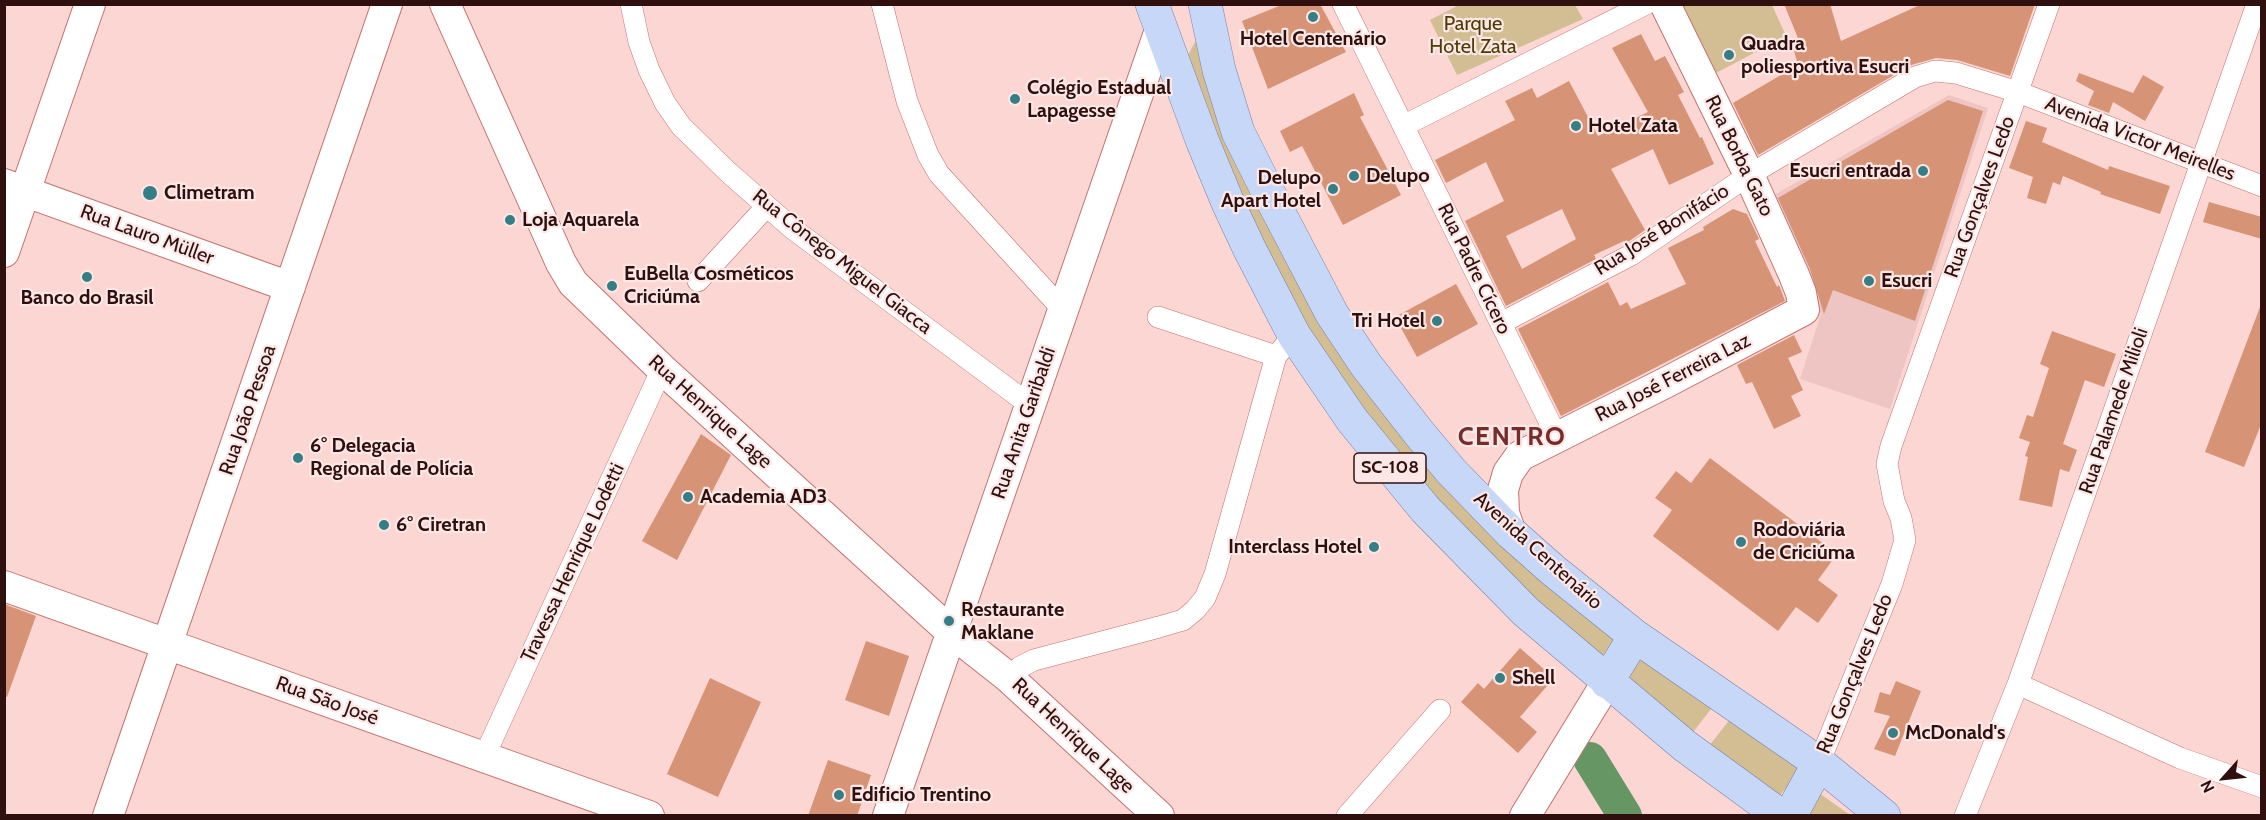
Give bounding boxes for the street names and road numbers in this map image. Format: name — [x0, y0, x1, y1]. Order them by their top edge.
street label: Rua Borba Gato — [1699, 92, 1779, 220]
street label: Avenida Victor Meirelles — [2042, 92, 2238, 186]
street label: Rua Gonçalves Ledo — [1940, 113, 2020, 281]
street label: Rua José Bonifácio — [1590, 179, 1734, 281]
street label: Rua Cônego Miguel Giacca — [747, 184, 937, 340]
street label: Rua Lauro Müller — [77, 200, 217, 270]
street label: Rua Padre Cícero — [1432, 200, 1516, 338]
street label: Rua Palamede Milioli — [2074, 325, 2154, 497]
street label: Rua José Ferreira Laz — [1591, 328, 1755, 428]
street label: Rua João Pessoa — [215, 342, 281, 478]
street label: Rua Anita Garibaldi — [987, 344, 1061, 502]
street label: Rua Henrique Lage — [643, 350, 777, 474]
road number: SC-108 — [1354, 453, 1426, 483]
street label: Travessa Henrique Lodetti — [516, 460, 630, 666]
street label: Avenida Centenário — [1469, 487, 1607, 615]
street label: Rua Gonçalves Ledo — [1812, 591, 1898, 757]
street label: Rua São José — [272, 671, 382, 731]
street label: Rua Henrique Lage — [1007, 673, 1139, 799]

